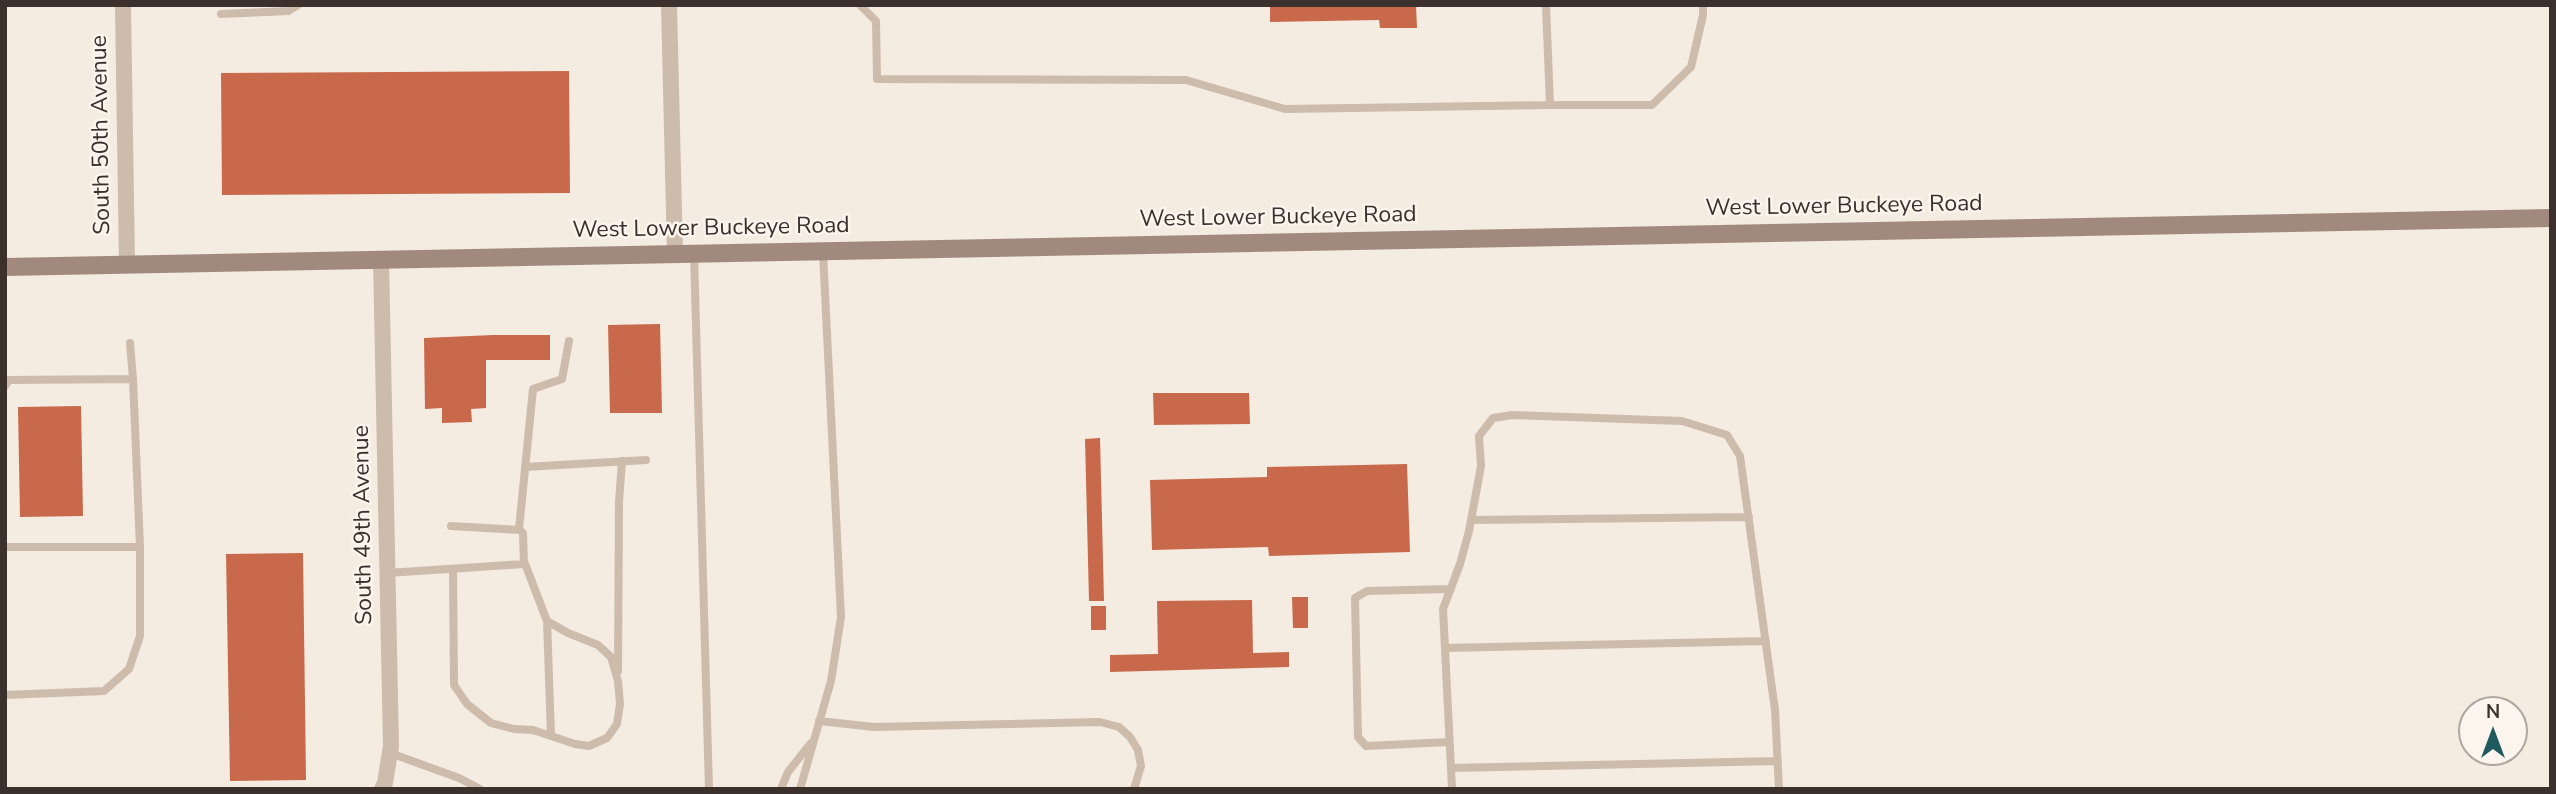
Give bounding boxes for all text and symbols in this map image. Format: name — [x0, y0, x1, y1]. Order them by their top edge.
street label: South 50th Avenue — [86, 35, 118, 235]
street label: West Lower Buckeye Road — [1705, 191, 1983, 223]
street label: West Lower Buckeye Road — [1139, 202, 1417, 234]
street label: West Lower Buckeye Road — [572, 213, 850, 245]
street label: South 49th Avenue — [348, 425, 380, 625]
north arrow — [2458, 696, 2528, 766]
text: N — [2486, 699, 2500, 725]

